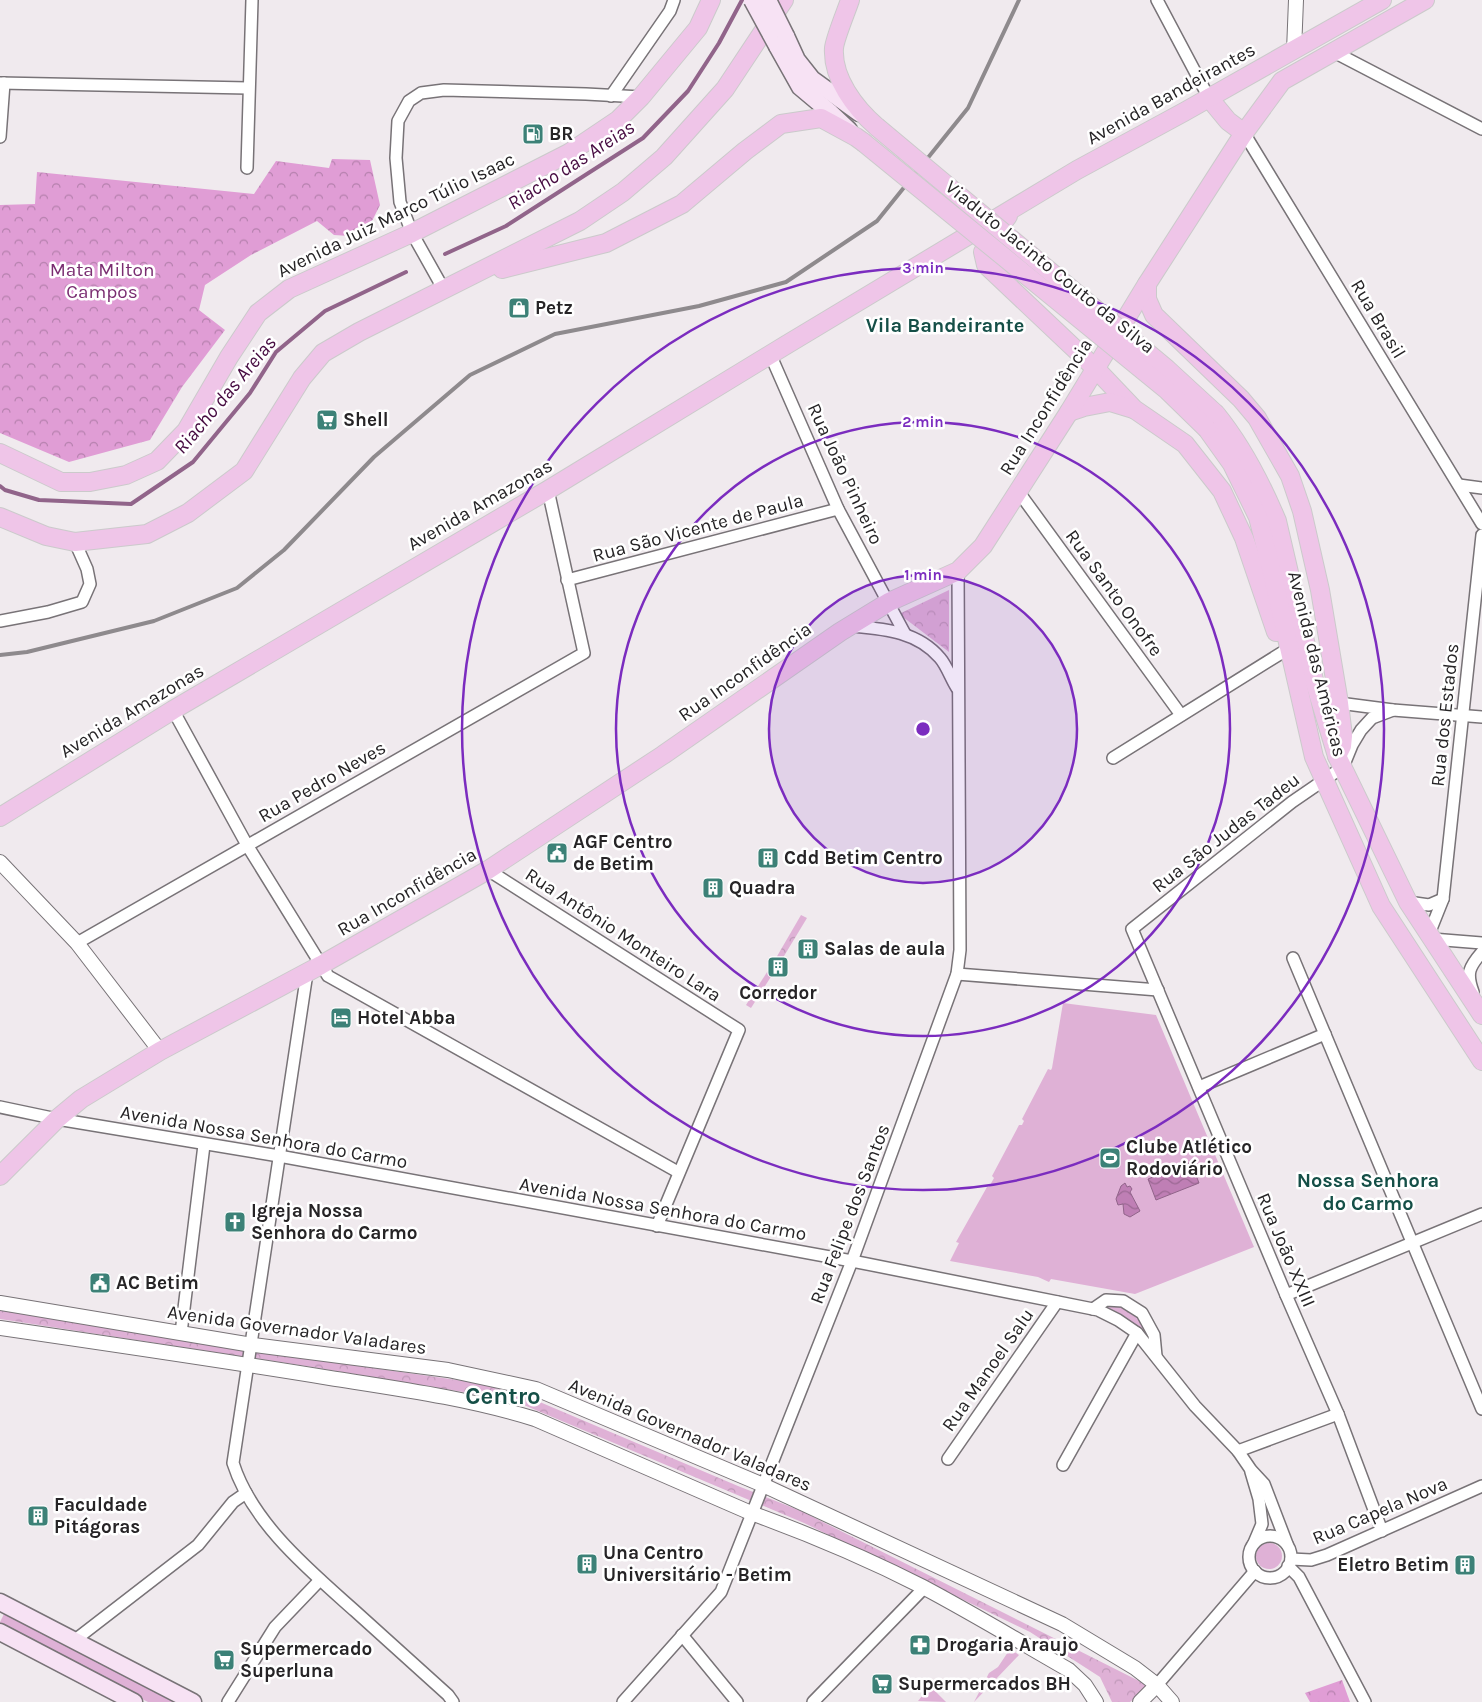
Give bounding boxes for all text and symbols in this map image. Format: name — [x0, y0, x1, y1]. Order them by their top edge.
street label: Avenida Bandeirantes — [1083, 39, 1259, 149]
water label: Riacho das Areias — [503, 115, 639, 215]
fuel station icon: BR — [521, 122, 545, 146]
place label: BR — [549, 123, 574, 145]
street label: Avenida Juiz Marco Túlio Isaac — [274, 148, 518, 282]
street label: Viaduto Jacinto Couto da Silva — [941, 176, 1159, 358]
park label: Mata Milton Campos — [50, 259, 154, 303]
text: 3 min — [902, 259, 944, 277]
street label: Rua Brasil — [1346, 276, 1410, 362]
shop icon: Petz — [507, 296, 531, 320]
place label: Petz — [535, 297, 573, 319]
district label: Vila Bandeirante — [866, 314, 1024, 337]
water label: Riacho das Areias — [169, 331, 281, 459]
street label: Rua Inconfidência — [995, 335, 1097, 479]
street label: Rua João Pinheiro — [803, 400, 887, 548]
supermarket icon: Shell — [315, 408, 339, 432]
place label: Shell — [343, 409, 389, 431]
text: 2 min — [902, 413, 944, 431]
street label: Avenida Amazonas — [404, 455, 556, 555]
street label: Rua São Vicente de Paula — [590, 489, 806, 567]
street label: Rua Santo Onofre — [1061, 526, 1167, 660]
text: 1 min — [904, 566, 942, 584]
street label: Avenida das Américas — [1283, 569, 1351, 759]
street label: Rua Inconfidência — [674, 618, 816, 726]
street label: Rua dos Estados — [1427, 642, 1463, 788]
street label: Avenida Amazonas — [56, 659, 208, 763]
centre of rings — [914, 720, 932, 738]
street label: Rua Pedro Neves — [254, 737, 390, 827]
street label: Rua São Judas Tadeu — [1148, 769, 1304, 897]
place label: AGF Centro de Betim — [573, 831, 673, 875]
public building icon: AGF Centro de Betim — [545, 841, 569, 865]
street label: Rua Inconfidência — [333, 843, 481, 941]
building icon: Cdd Betim Centro — [756, 846, 780, 870]
place label: Cdd Betim Centro — [784, 847, 943, 869]
street label: Rua Antônio Monteiro Lara — [521, 863, 725, 1007]
building icon: Quadra — [701, 876, 725, 900]
place label: Quadra — [729, 877, 795, 899]
building icon: Salas de aula — [796, 937, 820, 961]
place label: Salas de aula — [824, 938, 945, 960]
building icon: Corredor — [766, 955, 790, 979]
place label: Corredor — [739, 982, 817, 1004]
hotel icon: Hotel Abba — [329, 1006, 353, 1030]
place label: Hotel Abba — [357, 1007, 456, 1029]
street label: Avenida Nossa Senhora do Carmo — [119, 1101, 409, 1173]
street label: Rua Felipe dos Santos — [806, 1121, 894, 1307]
place label: Clube Atlético Rodoviário — [1126, 1136, 1252, 1180]
sports icon: Clube Atlético Rodoviário — [1098, 1146, 1122, 1170]
district label: Nossa Senhora do Carmo — [1297, 1169, 1439, 1215]
street label: Avenida Nossa Senhora do Carmo — [518, 1173, 808, 1245]
street label: Rua João XXIII — [1252, 1190, 1320, 1310]
place label: Igreja Nossa Senhora do Carmo — [251, 1200, 418, 1244]
church icon: Igreja Nossa Senhora do Carmo — [223, 1210, 247, 1234]
public building icon: AC Betim — [88, 1271, 112, 1295]
place label: AC Betim — [116, 1272, 199, 1294]
street label: Avenida Governador Valadares — [166, 1301, 428, 1359]
street label: Rua Manoel Salu — [937, 1304, 1039, 1436]
street label: Avenida Governador Valadares — [565, 1374, 815, 1496]
district label: Centro — [465, 1382, 541, 1410]
street label: Rua Capela Nova — [1309, 1473, 1451, 1549]
place label: Faculdade Pitágoras — [54, 1494, 147, 1538]
building icon: Faculdade Pitágoras — [26, 1504, 50, 1528]
place label: Una Centro Universitário - Betim — [603, 1542, 792, 1586]
building icon: Una Centro Universitário - Betim — [575, 1552, 599, 1576]
building icon: Eletro Betim — [1453, 1553, 1477, 1577]
place label: Eletro Betim — [1337, 1554, 1449, 1576]
pharmacy icon: Drogaria Araujo — [908, 1633, 932, 1657]
place label: Drogaria Araujo — [936, 1634, 1079, 1656]
place label: Supermercado Superluna — [240, 1638, 372, 1682]
supermarket icon: Supermercado Superluna — [212, 1648, 236, 1672]
supermarket icon: Supermercados BH — [870, 1672, 894, 1696]
place label: Supermercados BH — [898, 1673, 1071, 1695]

